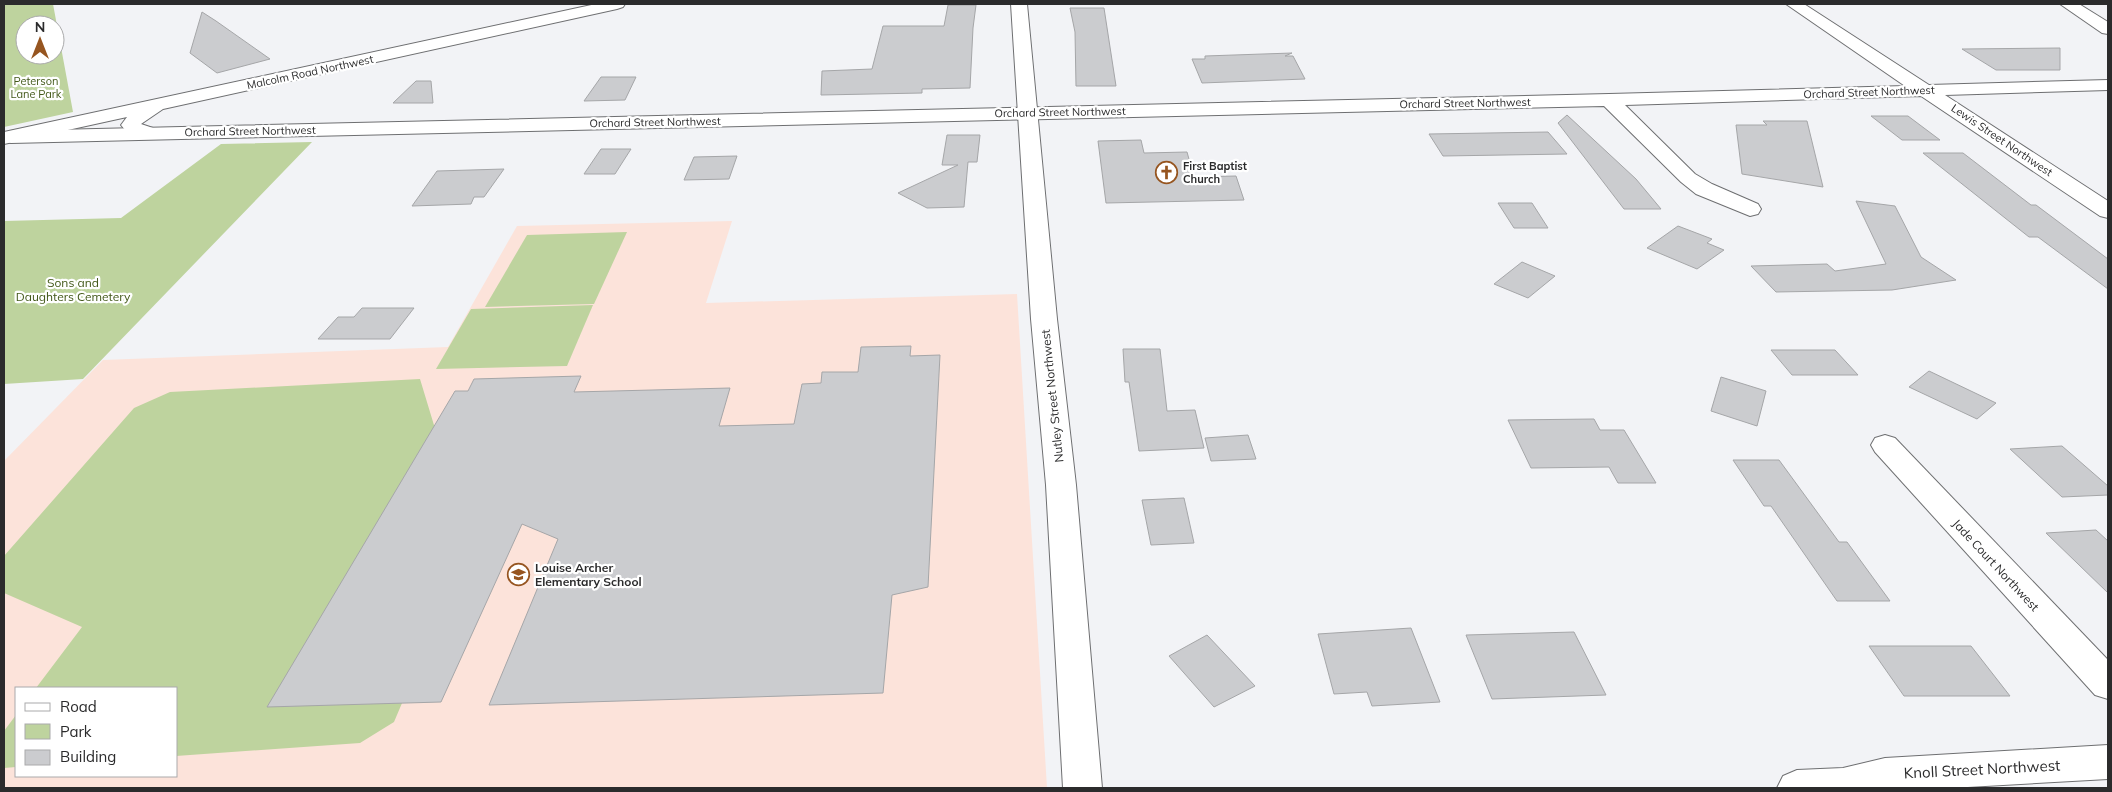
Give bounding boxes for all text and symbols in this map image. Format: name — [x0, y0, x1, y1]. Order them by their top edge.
north arrow — [15, 15, 65, 65]
text: N — [35, 18, 45, 36]
street label: Malcolm Road Northwest — [245, 52, 375, 92]
park label: Peterson Lane Park — [10, 74, 62, 101]
street label: Orchard Street Northwest — [1803, 83, 1935, 101]
street label: Orchard Street Northwest — [1399, 95, 1531, 111]
street label: Lewis Street Northwest — [1949, 101, 2056, 179]
street label: Orchard Street Northwest — [994, 104, 1126, 120]
street label: Orchard Street Northwest — [589, 114, 721, 130]
street label: Orchard Street Northwest — [184, 123, 316, 139]
place label: First Baptist Church — [1183, 159, 1247, 186]
church icon: First Baptist Church — [1155, 160, 1179, 184]
park label: Sons and Daughters Cemetery — [16, 275, 131, 304]
street label: Nutley Street Northwest — [1038, 329, 1066, 463]
street label: Jade Court Northwest — [1950, 516, 2042, 614]
place label: Louise Archer Elementary School — [535, 560, 642, 589]
school or university icon: Louise Archer Elementary School — [507, 562, 531, 586]
legend — [15, 687, 178, 777]
text: Road — [60, 697, 97, 716]
text: Park — [60, 722, 92, 741]
text: Building — [60, 747, 116, 766]
street label: Knoll Street Northwest — [1903, 755, 2061, 783]

